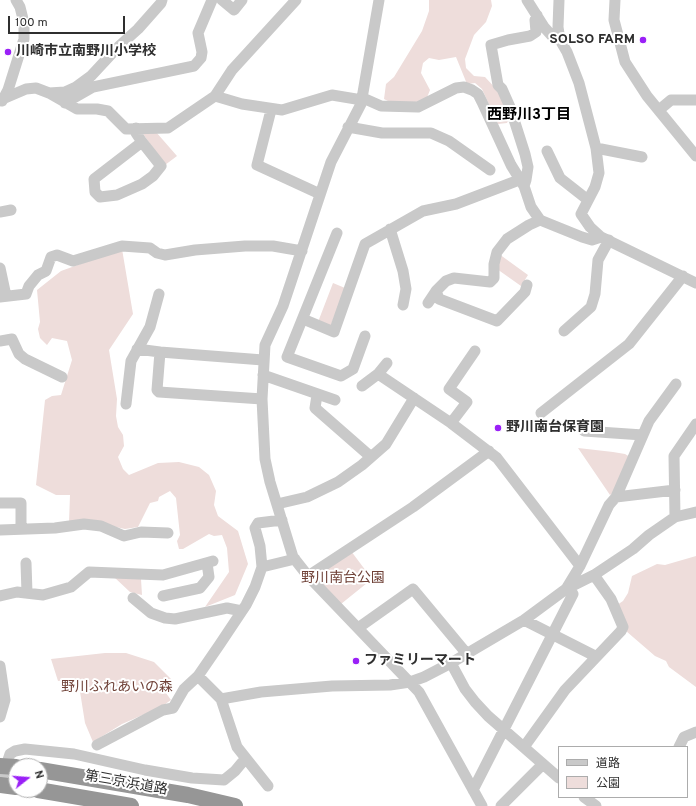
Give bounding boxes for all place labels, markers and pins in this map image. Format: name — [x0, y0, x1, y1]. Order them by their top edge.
place label: SOLSO FARM — [549, 32, 635, 48]
marker: SOLSO FARM — [638, 35, 648, 45]
place label: 川崎市立南野川小学校 — [16, 44, 156, 60]
marker: 川崎市立南野川小学校 — [3, 47, 13, 57]
place label: 野川南台保育園 — [506, 420, 604, 436]
marker: 野川南台保育園 — [493, 423, 503, 433]
place label: ファミリーマート — [364, 653, 476, 669]
marker: ファミリーマート — [351, 656, 361, 666]

